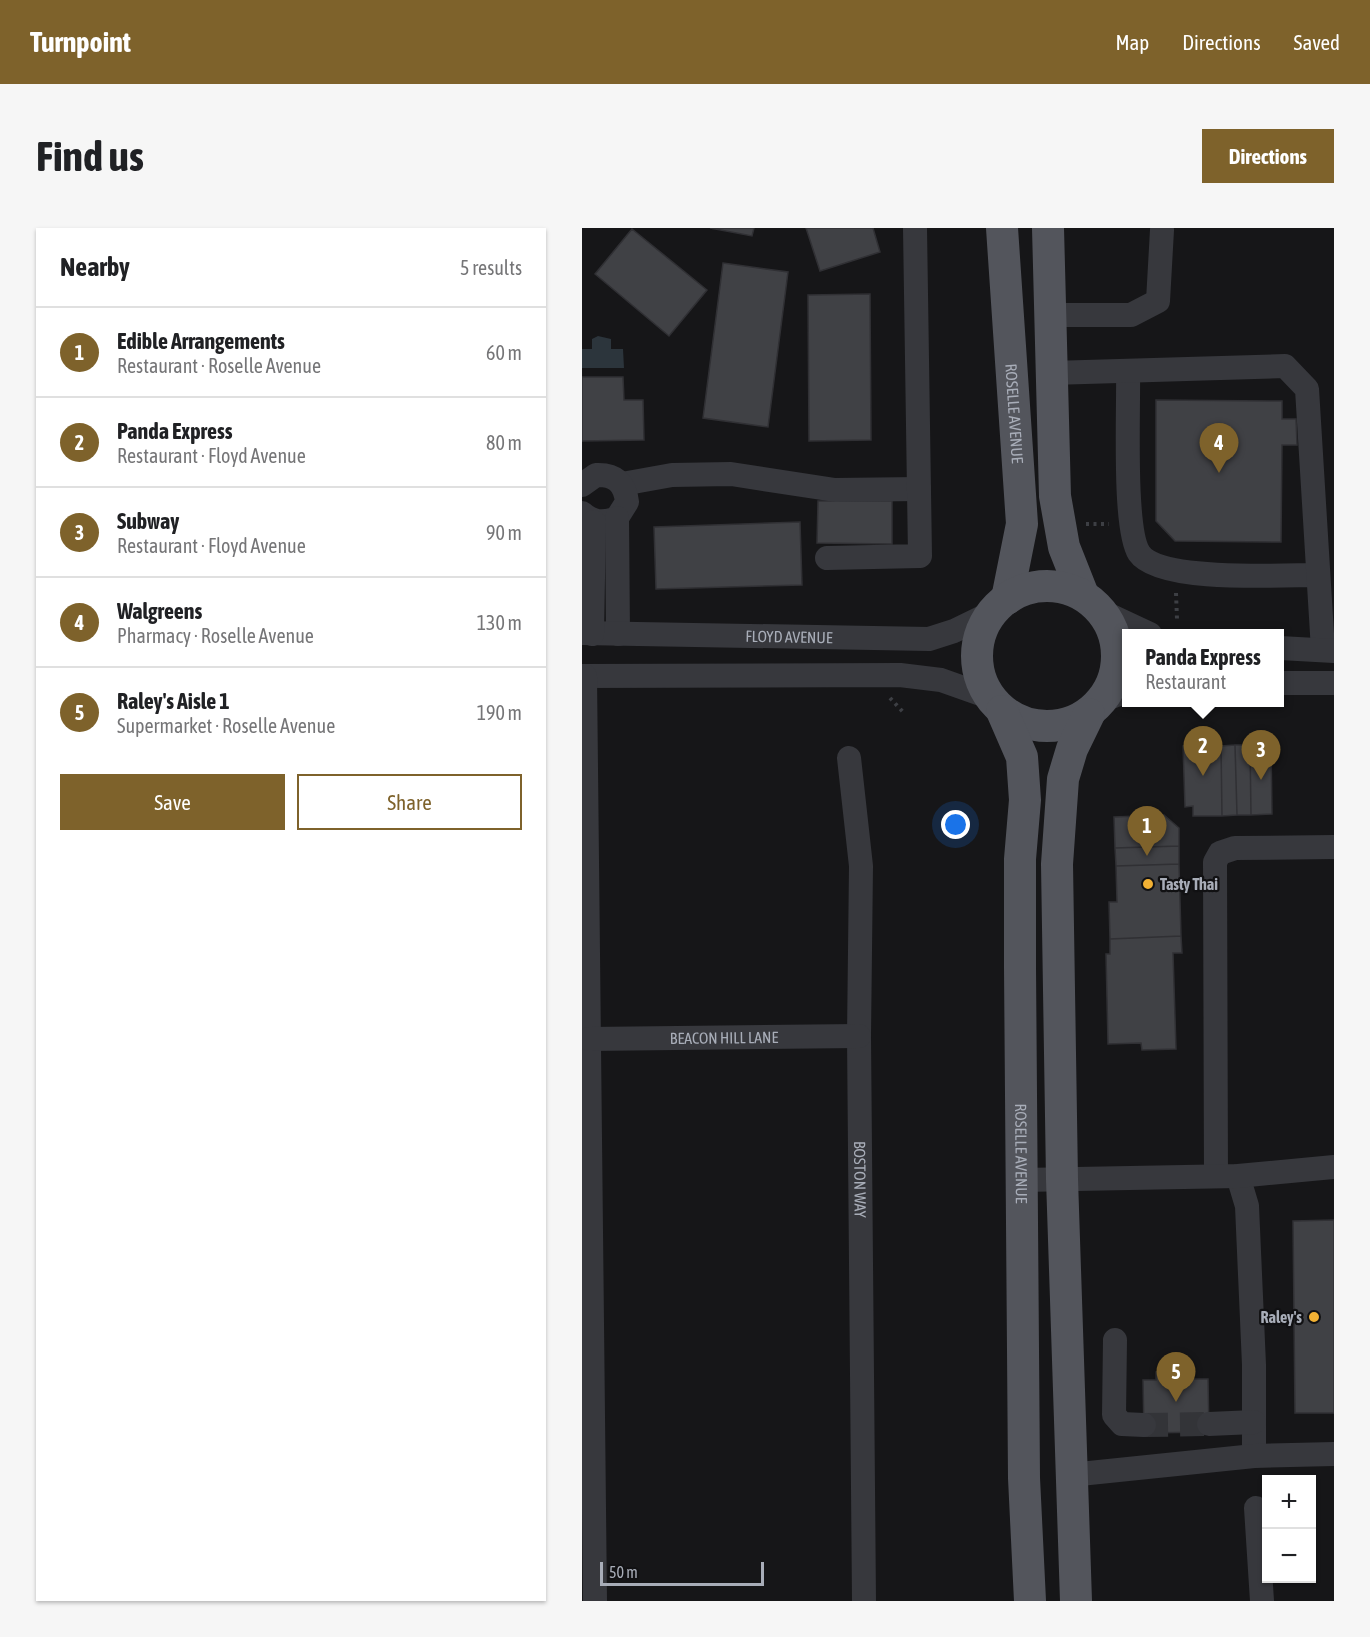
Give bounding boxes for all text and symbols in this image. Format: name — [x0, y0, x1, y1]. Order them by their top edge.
text: Turnpoint — [30, 26, 131, 58]
text: Map — [1115, 30, 1149, 54]
text: Directions — [1182, 30, 1261, 54]
text: Saved — [1294, 30, 1340, 54]
button: Directions — [1202, 129, 1334, 183]
text: Find us — [36, 132, 144, 180]
text: Nearby — [60, 252, 130, 282]
text: 5 results — [460, 256, 522, 279]
text: Edible Arrangements — [117, 328, 285, 354]
text: 1 — [75, 341, 84, 364]
text: 60 m — [486, 341, 522, 364]
text: Restaurant · Roselle Avenue — [117, 354, 321, 377]
street label: ROSELLE AVENUE — [1002, 363, 1027, 464]
text: Panda Express — [117, 418, 233, 444]
pin: 4 — [1200, 424, 1238, 473]
text: 2 — [75, 431, 84, 454]
text: 80 m — [486, 431, 522, 454]
text: Restaurant · Floyd Avenue — [117, 444, 306, 467]
text: Subway — [117, 508, 179, 534]
text: 3 — [75, 521, 84, 544]
text: 90 m — [486, 521, 522, 544]
text: Restaurant · Floyd Avenue — [117, 534, 306, 557]
text: Walgreens — [117, 598, 202, 624]
text: 4 — [75, 611, 84, 634]
text: 130 m — [477, 611, 522, 634]
text: Pharmacy · Roselle Avenue — [117, 624, 314, 647]
street label: FLOYD AVENUE — [745, 627, 833, 646]
popup — [1122, 629, 1284, 707]
text: Panda Express — [1145, 644, 1261, 670]
text: Restaurant — [1145, 670, 1226, 693]
text: Raley's Aisle 1 — [117, 688, 230, 714]
text: 5 — [75, 701, 84, 724]
text: 190 m — [477, 701, 522, 724]
text: Supermarket · Roselle Avenue — [117, 714, 335, 737]
pin: 2 — [1184, 726, 1222, 776]
pin: 3 — [1242, 730, 1280, 780]
button: Save — [60, 774, 285, 830]
button: Share — [297, 774, 522, 830]
pin: 1 — [1128, 806, 1166, 856]
your location — [941, 810, 970, 839]
place label: Tasty Thai — [1160, 875, 1218, 893]
marker: Tasty Thai — [1141, 877, 1155, 891]
street label: BEACON HILL LANE — [670, 1028, 779, 1047]
street label: ROSELLE AVENUE — [1012, 1103, 1031, 1204]
street label: BOSTON WAY — [851, 1141, 870, 1219]
place label: Raley's — [1261, 1308, 1302, 1326]
marker: Raley's — [1307, 1310, 1321, 1324]
pin: 5 — [1156, 1352, 1196, 1402]
map controls — [1262, 1475, 1316, 1583]
button: + — [1262, 1475, 1316, 1529]
button: − — [1262, 1529, 1316, 1583]
scale bar — [600, 1559, 764, 1586]
text: 50 m — [609, 1563, 638, 1581]

